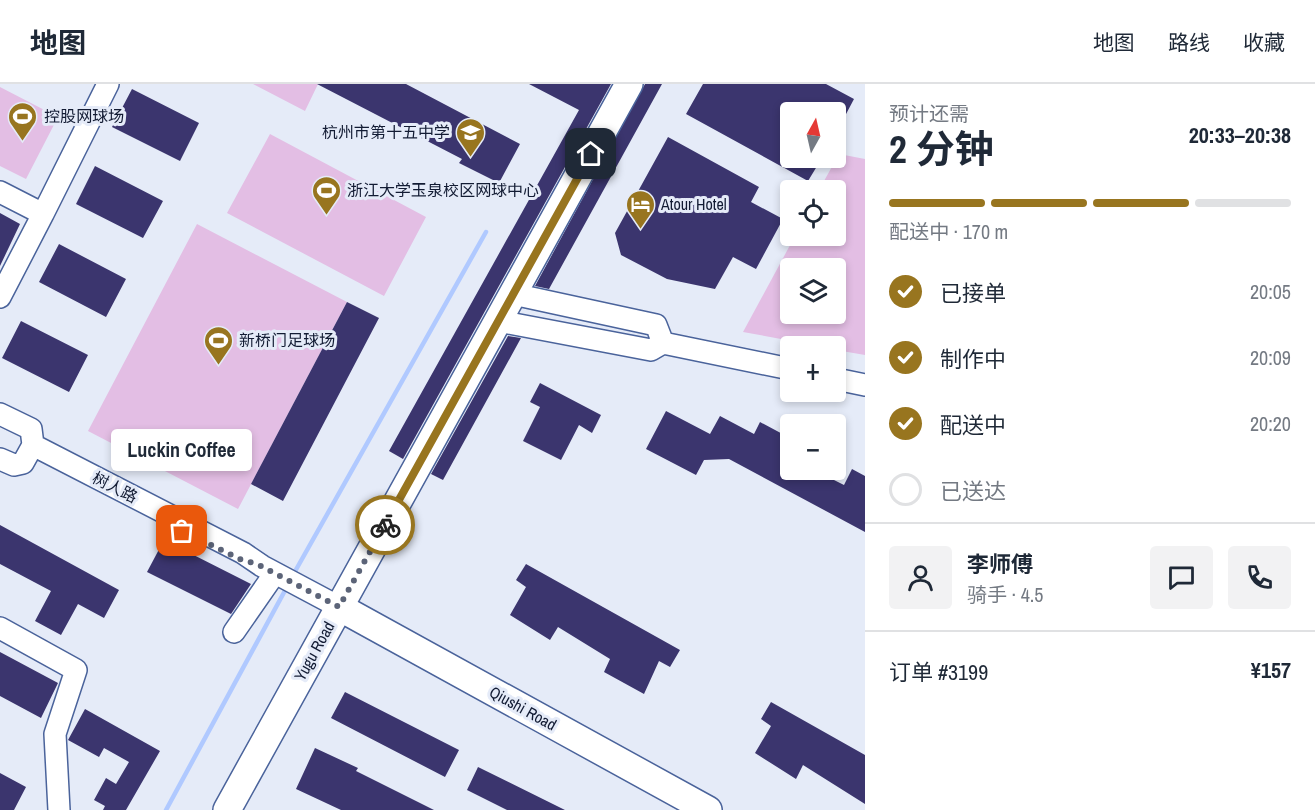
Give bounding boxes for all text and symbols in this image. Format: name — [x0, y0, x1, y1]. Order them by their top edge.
text: 地图 — [30, 24, 86, 62]
text: 地图 — [1093, 28, 1135, 57]
text: 路线 — [1168, 28, 1210, 57]
text: 收藏 — [1243, 28, 1285, 57]
sports icon: 控股网球场 — [7, 100, 39, 142]
text: 预计还需 — [889, 100, 969, 127]
north arrow — [780, 102, 846, 168]
map controls — [780, 102, 846, 480]
place label: 控股网球场 — [44, 105, 124, 127]
school or university icon: 杭州市第十五中学 — [455, 116, 487, 158]
text: 20:33–20:38 — [1189, 120, 1291, 150]
place label: 杭州市第十五中学 — [322, 121, 450, 143]
text: 2 分钟 — [889, 123, 994, 175]
pin — [565, 128, 616, 179]
icon: home — [574, 137, 607, 170]
sports icon: 浙江大学玉泉校区网球中心 — [310, 174, 342, 216]
place label: 浙江大学玉泉校区网球中心 — [347, 179, 539, 201]
button: locate — [780, 180, 846, 246]
hotel icon: Atour Hotel — [624, 188, 656, 230]
place label: Atour Hotel — [660, 193, 727, 215]
text: 配送中 · 170 m — [889, 218, 1008, 245]
button: layers — [780, 258, 846, 324]
icon: check — [889, 275, 922, 308]
text: 已接单 — [940, 278, 1006, 308]
text: 20:05 — [1250, 278, 1291, 305]
sports icon: 新桥门足球场 — [202, 324, 234, 366]
place label: 新桥门足球场 — [239, 329, 335, 351]
button: + — [780, 336, 846, 402]
icon: check — [889, 341, 922, 374]
text: 制作中 — [940, 344, 1006, 374]
text: 20:09 — [1250, 344, 1291, 371]
icon: check — [889, 407, 922, 440]
text: 配送中 — [940, 410, 1006, 440]
text: 20:20 — [1250, 410, 1291, 437]
button: − — [780, 414, 846, 480]
callout: Luckin Coffee — [112, 429, 252, 471]
text: Luckin Coffee — [127, 436, 236, 463]
street label: 树人路 — [89, 466, 141, 508]
text: 已送达 — [940, 476, 1006, 506]
courier — [355, 495, 415, 555]
pin — [156, 505, 207, 556]
icon: bike — [369, 509, 402, 542]
icon: bag — [165, 514, 198, 547]
button: person — [889, 546, 952, 609]
button: chat — [1150, 546, 1213, 609]
button: phone — [1228, 546, 1291, 609]
text: 李师傅 — [967, 549, 1033, 579]
text: 骑手 · 4.5 — [967, 581, 1043, 608]
street label: Yugu Road — [289, 617, 339, 685]
text: ¥157 — [1251, 655, 1291, 685]
text: 订单 #3199 — [889, 657, 988, 687]
street label: Qiushi Road — [485, 681, 561, 735]

